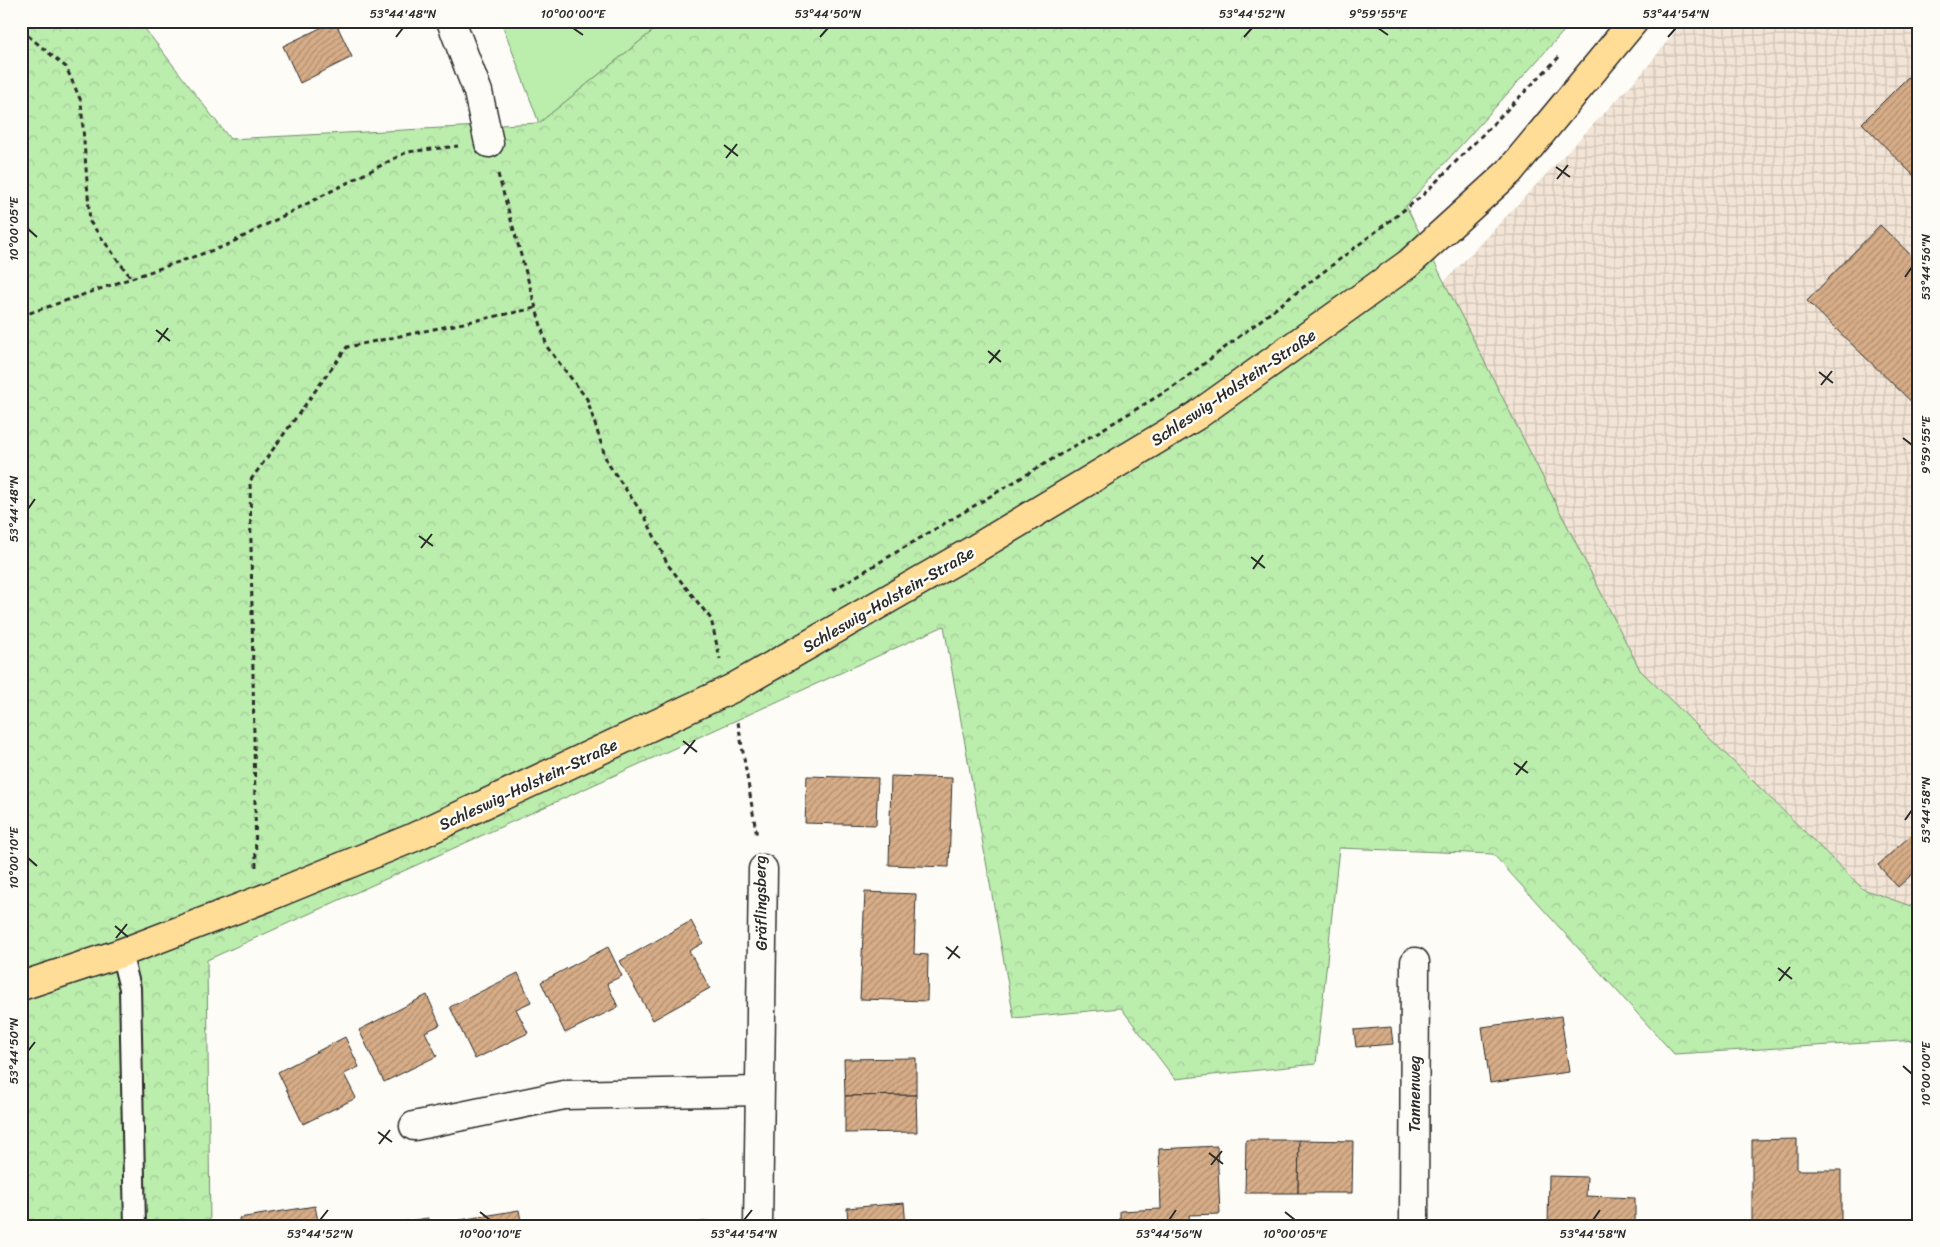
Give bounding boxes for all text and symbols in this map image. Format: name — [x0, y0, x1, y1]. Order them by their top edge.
text: 53°44'48"N — [370, 3, 437, 25]
text: 10°00'00"E — [541, 3, 606, 25]
text: 53°44'50"N — [795, 3, 862, 25]
text: 53°44'52"N — [1219, 3, 1286, 25]
text: 9°59'55"E — [1349, 3, 1408, 25]
text: 53°44'54"N — [1643, 3, 1710, 25]
text: 10°00'05"E — [3, 196, 25, 261]
text: 53°44'56"N — [1915, 233, 1937, 300]
street label: Schleswig-Holstein-Straße — [1144, 321, 1322, 454]
text: 9°59'55"E — [1915, 415, 1937, 474]
text: 53°44'48"N — [3, 475, 25, 542]
street label: Schleswig-Holstein-Straße — [797, 538, 980, 661]
street label: Schleswig-Holstein-Straße — [434, 730, 623, 839]
text: 53°44'58"N — [1915, 776, 1937, 843]
text: 10°00'10"E — [3, 826, 25, 889]
street label: Gräflingsberg — [745, 855, 776, 951]
text: 53°44'50"N — [3, 1017, 25, 1084]
text: 10°00'00"E — [1915, 1041, 1937, 1106]
street label: Tannenweg — [1400, 1056, 1429, 1132]
text: 53°44'52"N — [287, 1223, 354, 1245]
text: 10°00'10"E — [459, 1223, 522, 1245]
text: 53°44'54"N — [711, 1223, 778, 1245]
text: 53°44'56"N — [1136, 1223, 1203, 1245]
text: 10°00'05"E — [1263, 1223, 1328, 1245]
text: 53°44'58"N — [1560, 1223, 1627, 1245]

